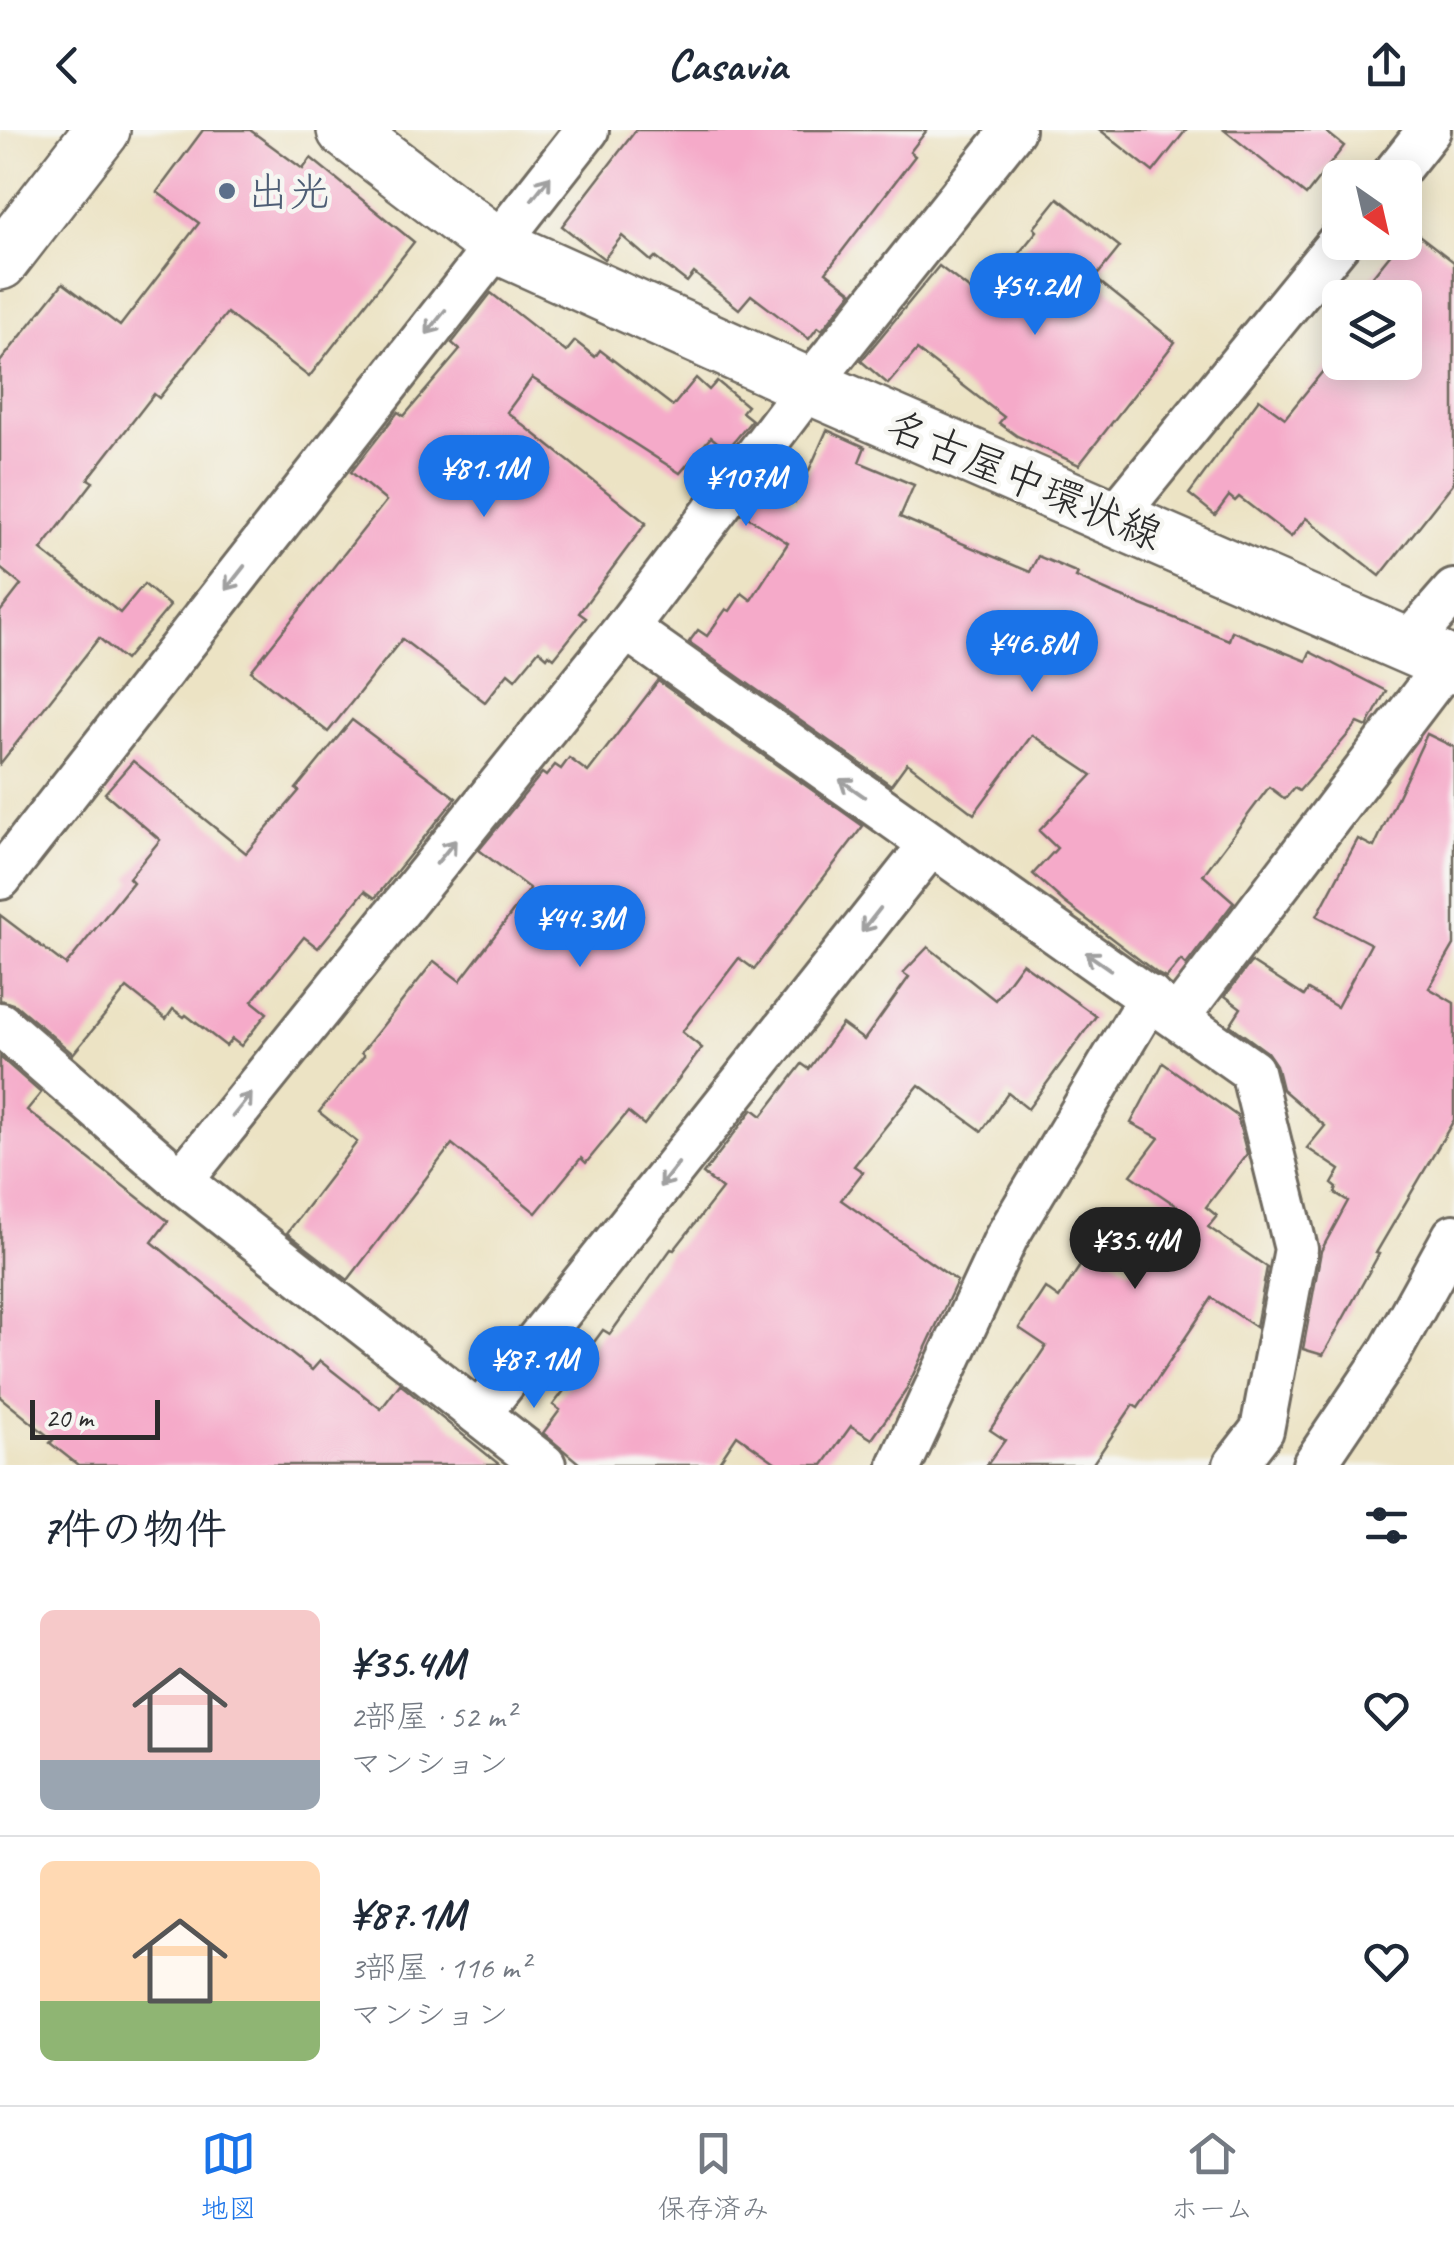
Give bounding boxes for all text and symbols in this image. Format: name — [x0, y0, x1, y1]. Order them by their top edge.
text: Casavia — [667, 37, 787, 94]
icon: back — [40, 38, 95, 93]
icon: share — [1359, 38, 1414, 93]
north arrow — [1322, 160, 1422, 260]
map controls — [1322, 160, 1422, 380]
place label: 出光 — [247, 166, 331, 219]
one-way arrow — [530, 175, 552, 201]
marker: 出光 — [216, 180, 238, 202]
pin: ¥54.2M — [954, 253, 1116, 338]
text: ¥54.2M — [992, 265, 1078, 306]
button: layers — [1322, 280, 1422, 380]
one-way arrow — [426, 308, 447, 335]
street label: 名古屋中環状線 — [879, 399, 1170, 562]
pin: ¥81.1M — [403, 435, 565, 520]
pin: ¥107M — [676, 444, 816, 529]
text: ¥81.1M — [440, 447, 528, 488]
text: ¥107M — [706, 456, 786, 497]
one-way arrow — [225, 564, 247, 590]
pin: ¥46.8M — [951, 610, 1113, 695]
text: ¥46.8M — [988, 622, 1076, 663]
one-way arrow — [838, 778, 866, 799]
one-way arrow — [435, 839, 457, 865]
pin: ¥44.3M — [499, 885, 661, 970]
text: ¥44.3M — [536, 897, 624, 938]
one-way arrow — [861, 906, 882, 933]
one-way arrow — [1085, 951, 1112, 972]
one-way arrow — [231, 1092, 253, 1118]
one-way arrow — [659, 1161, 680, 1188]
pin: ¥35.4M — [1054, 1207, 1216, 1292]
text: ¥35.4M — [1092, 1219, 1178, 1260]
pin: ¥87.1M — [453, 1326, 615, 1411]
text: ¥87.1M — [490, 1338, 578, 1379]
scale bar — [30, 1395, 160, 1440]
text: 20 m — [45, 1400, 93, 1435]
icon: filters — [1359, 1498, 1414, 1553]
text: 7件の物件 — [40, 1503, 227, 1556]
text: ¥35.4M — [350, 1637, 464, 1690]
icon: home — [120, 1650, 240, 1770]
icon: heart — [1359, 1683, 1414, 1738]
text: 2部屋 · 52 m² — [350, 1696, 515, 1737]
text: マンション — [350, 1743, 509, 1784]
text: ¥87.1M — [350, 1888, 464, 1941]
icon: home — [120, 1901, 240, 2021]
icon: heart — [1359, 1934, 1414, 1989]
text: 3部屋 · 116 m² — [350, 1947, 529, 1988]
text: マンション — [350, 1994, 509, 2035]
tab: 地図 — [201, 2126, 257, 2226]
tab: 保存済み — [658, 2126, 770, 2226]
tab: ホーム — [1171, 2126, 1253, 2226]

